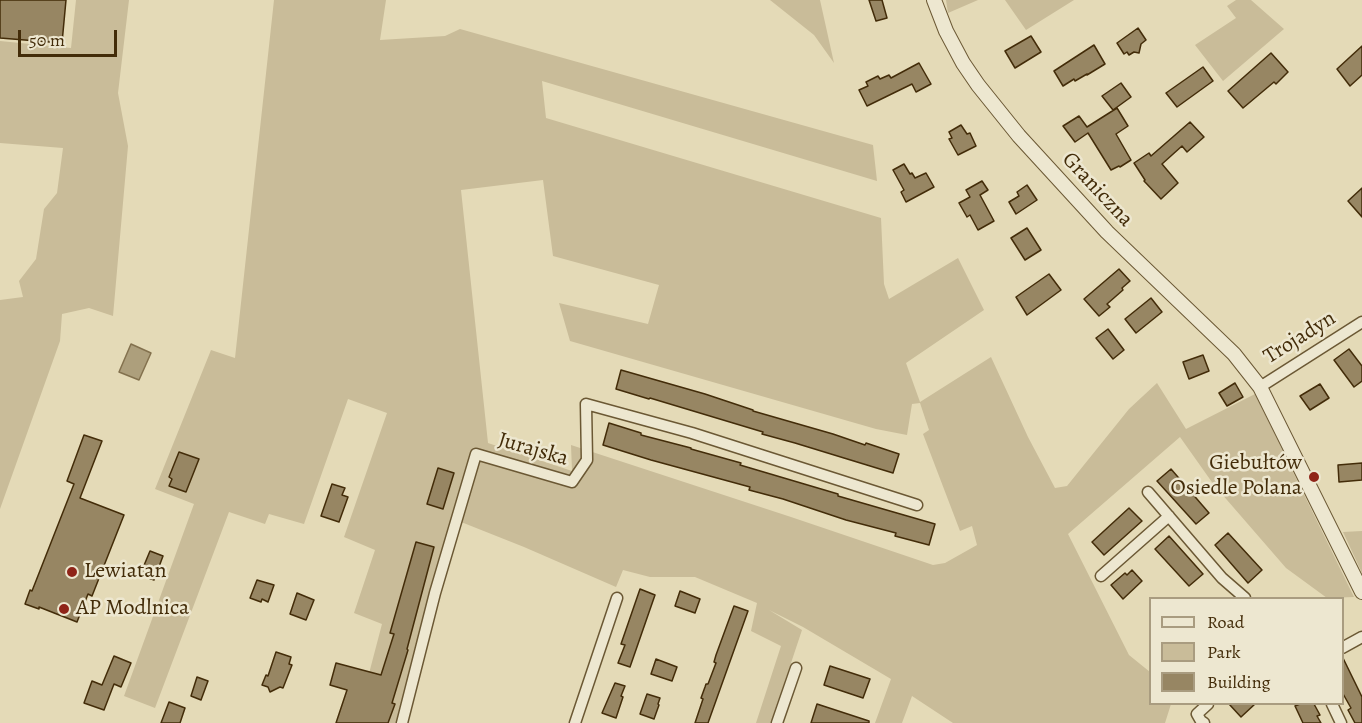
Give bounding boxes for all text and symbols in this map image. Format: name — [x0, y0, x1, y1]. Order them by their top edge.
scale bar — [21, 18, 120, 56]
text: 50 m — [29, 28, 65, 52]
street label: Graniczna — [1056, 147, 1138, 233]
street label: Trojadyn — [1259, 306, 1341, 370]
street label: Jurajska — [495, 427, 571, 473]
place label: Giebułtów Osiedle Polana — [1170, 451, 1302, 502]
marker: Giebułtów Osiedle Polana — [1307, 470, 1321, 484]
place label: Lewiatan — [84, 559, 167, 585]
marker: Lewiatan — [65, 565, 79, 579]
place label: AP Modlnica — [76, 596, 189, 622]
legend — [1149, 597, 1344, 705]
marker: AP Modlnica — [57, 602, 71, 616]
text: Road — [1207, 610, 1244, 634]
text: Park — [1207, 640, 1241, 664]
text: Building — [1207, 670, 1271, 694]

